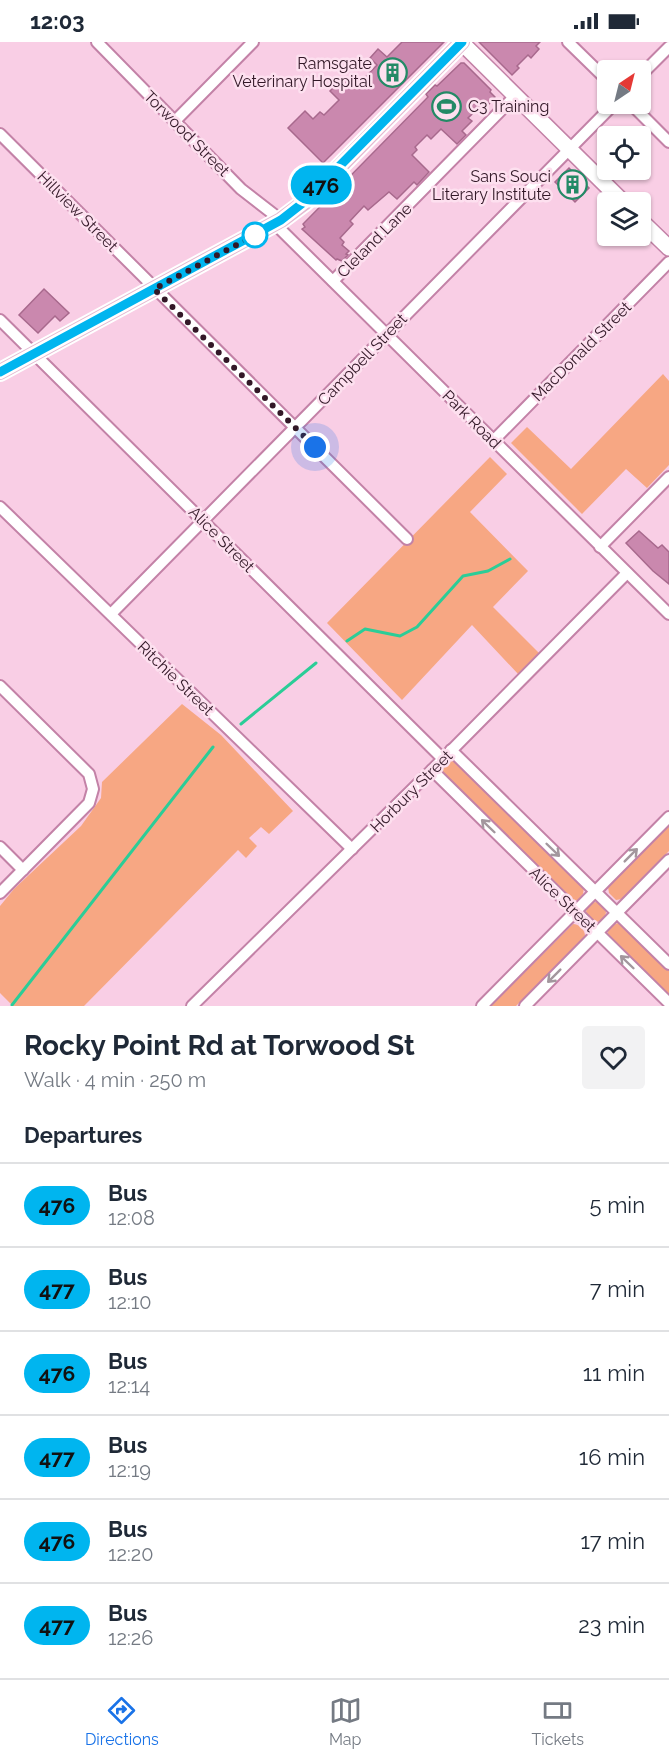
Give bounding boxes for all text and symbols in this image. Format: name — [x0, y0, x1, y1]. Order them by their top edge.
text: 12:03 — [30, 8, 85, 34]
place label: Ramsgate Veterinary Hospital — [232, 54, 373, 91]
building icon: Ramsgate Veterinary Hospital — [377, 56, 409, 88]
north arrow — [597, 60, 651, 114]
map controls — [597, 60, 651, 246]
street label: Torwood Street — [140, 87, 234, 181]
sports icon: C3 Training — [431, 90, 463, 122]
place label: C3 Training — [468, 97, 549, 116]
button: locate — [597, 126, 651, 180]
line badge: 476 — [286, 166, 356, 204]
street label: Hillview Street — [33, 167, 122, 256]
place label: Sans Souci Literary Institute — [432, 167, 551, 204]
building icon: Sans Souci Literary Institute — [556, 169, 588, 201]
text: 476 — [303, 173, 339, 198]
button: layers — [597, 192, 651, 246]
street label: Cleland Lane — [333, 199, 416, 282]
unlabelled marker — [242, 222, 268, 248]
street label: MacDonald Street — [528, 297, 636, 405]
street label: Campbell Street — [314, 309, 411, 409]
street label: Park Road — [438, 386, 505, 453]
your location — [300, 432, 330, 462]
street label: Alice Street — [185, 503, 259, 577]
street label: Ritchie Street — [134, 637, 218, 720]
street label: Horbury Street — [366, 746, 457, 836]
one-way arrow — [480, 818, 495, 833]
one-way arrow — [546, 842, 561, 857]
one-way arrow — [624, 847, 639, 862]
street label: Alice Street — [525, 863, 600, 936]
one-way arrow — [620, 955, 635, 969]
one-way arrow — [547, 969, 562, 984]
button: heart — [582, 1026, 645, 1089]
text: Rocky Point Rd at Torwood St — [24, 1029, 415, 1062]
text: Walk · 4 min · 250 m — [24, 1068, 206, 1092]
text: Departures — [24, 1122, 142, 1148]
text: Bus — [108, 1180, 147, 1206]
text: 5 min — [590, 1192, 645, 1218]
text: 476 — [39, 1193, 75, 1218]
text: 12:08 — [108, 1206, 155, 1230]
text: Bus — [108, 1264, 147, 1290]
text: 7 min — [590, 1276, 645, 1302]
text: 477 — [39, 1277, 75, 1302]
text: 12:10 — [108, 1290, 152, 1314]
text: Bus — [108, 1348, 147, 1374]
text: 11 min — [583, 1360, 645, 1386]
text: 476 — [39, 1361, 75, 1386]
text: 12:14 — [108, 1374, 150, 1398]
text: Bus — [108, 1432, 147, 1458]
text: 16 min — [579, 1444, 645, 1470]
text: 477 — [39, 1445, 75, 1470]
text: 12:19 — [108, 1458, 151, 1482]
text: Bus — [108, 1516, 147, 1542]
text: 17 min — [580, 1528, 645, 1554]
text: 476 — [39, 1529, 75, 1554]
text: 12:20 — [108, 1542, 153, 1566]
text: Bus — [108, 1600, 147, 1626]
text: 23 min — [578, 1612, 645, 1638]
text: 477 — [39, 1613, 75, 1638]
text: 12:26 — [108, 1626, 153, 1650]
tab: Directions — [85, 1694, 159, 1749]
tab: Map — [329, 1694, 362, 1749]
tab: Tickets — [532, 1694, 584, 1749]

